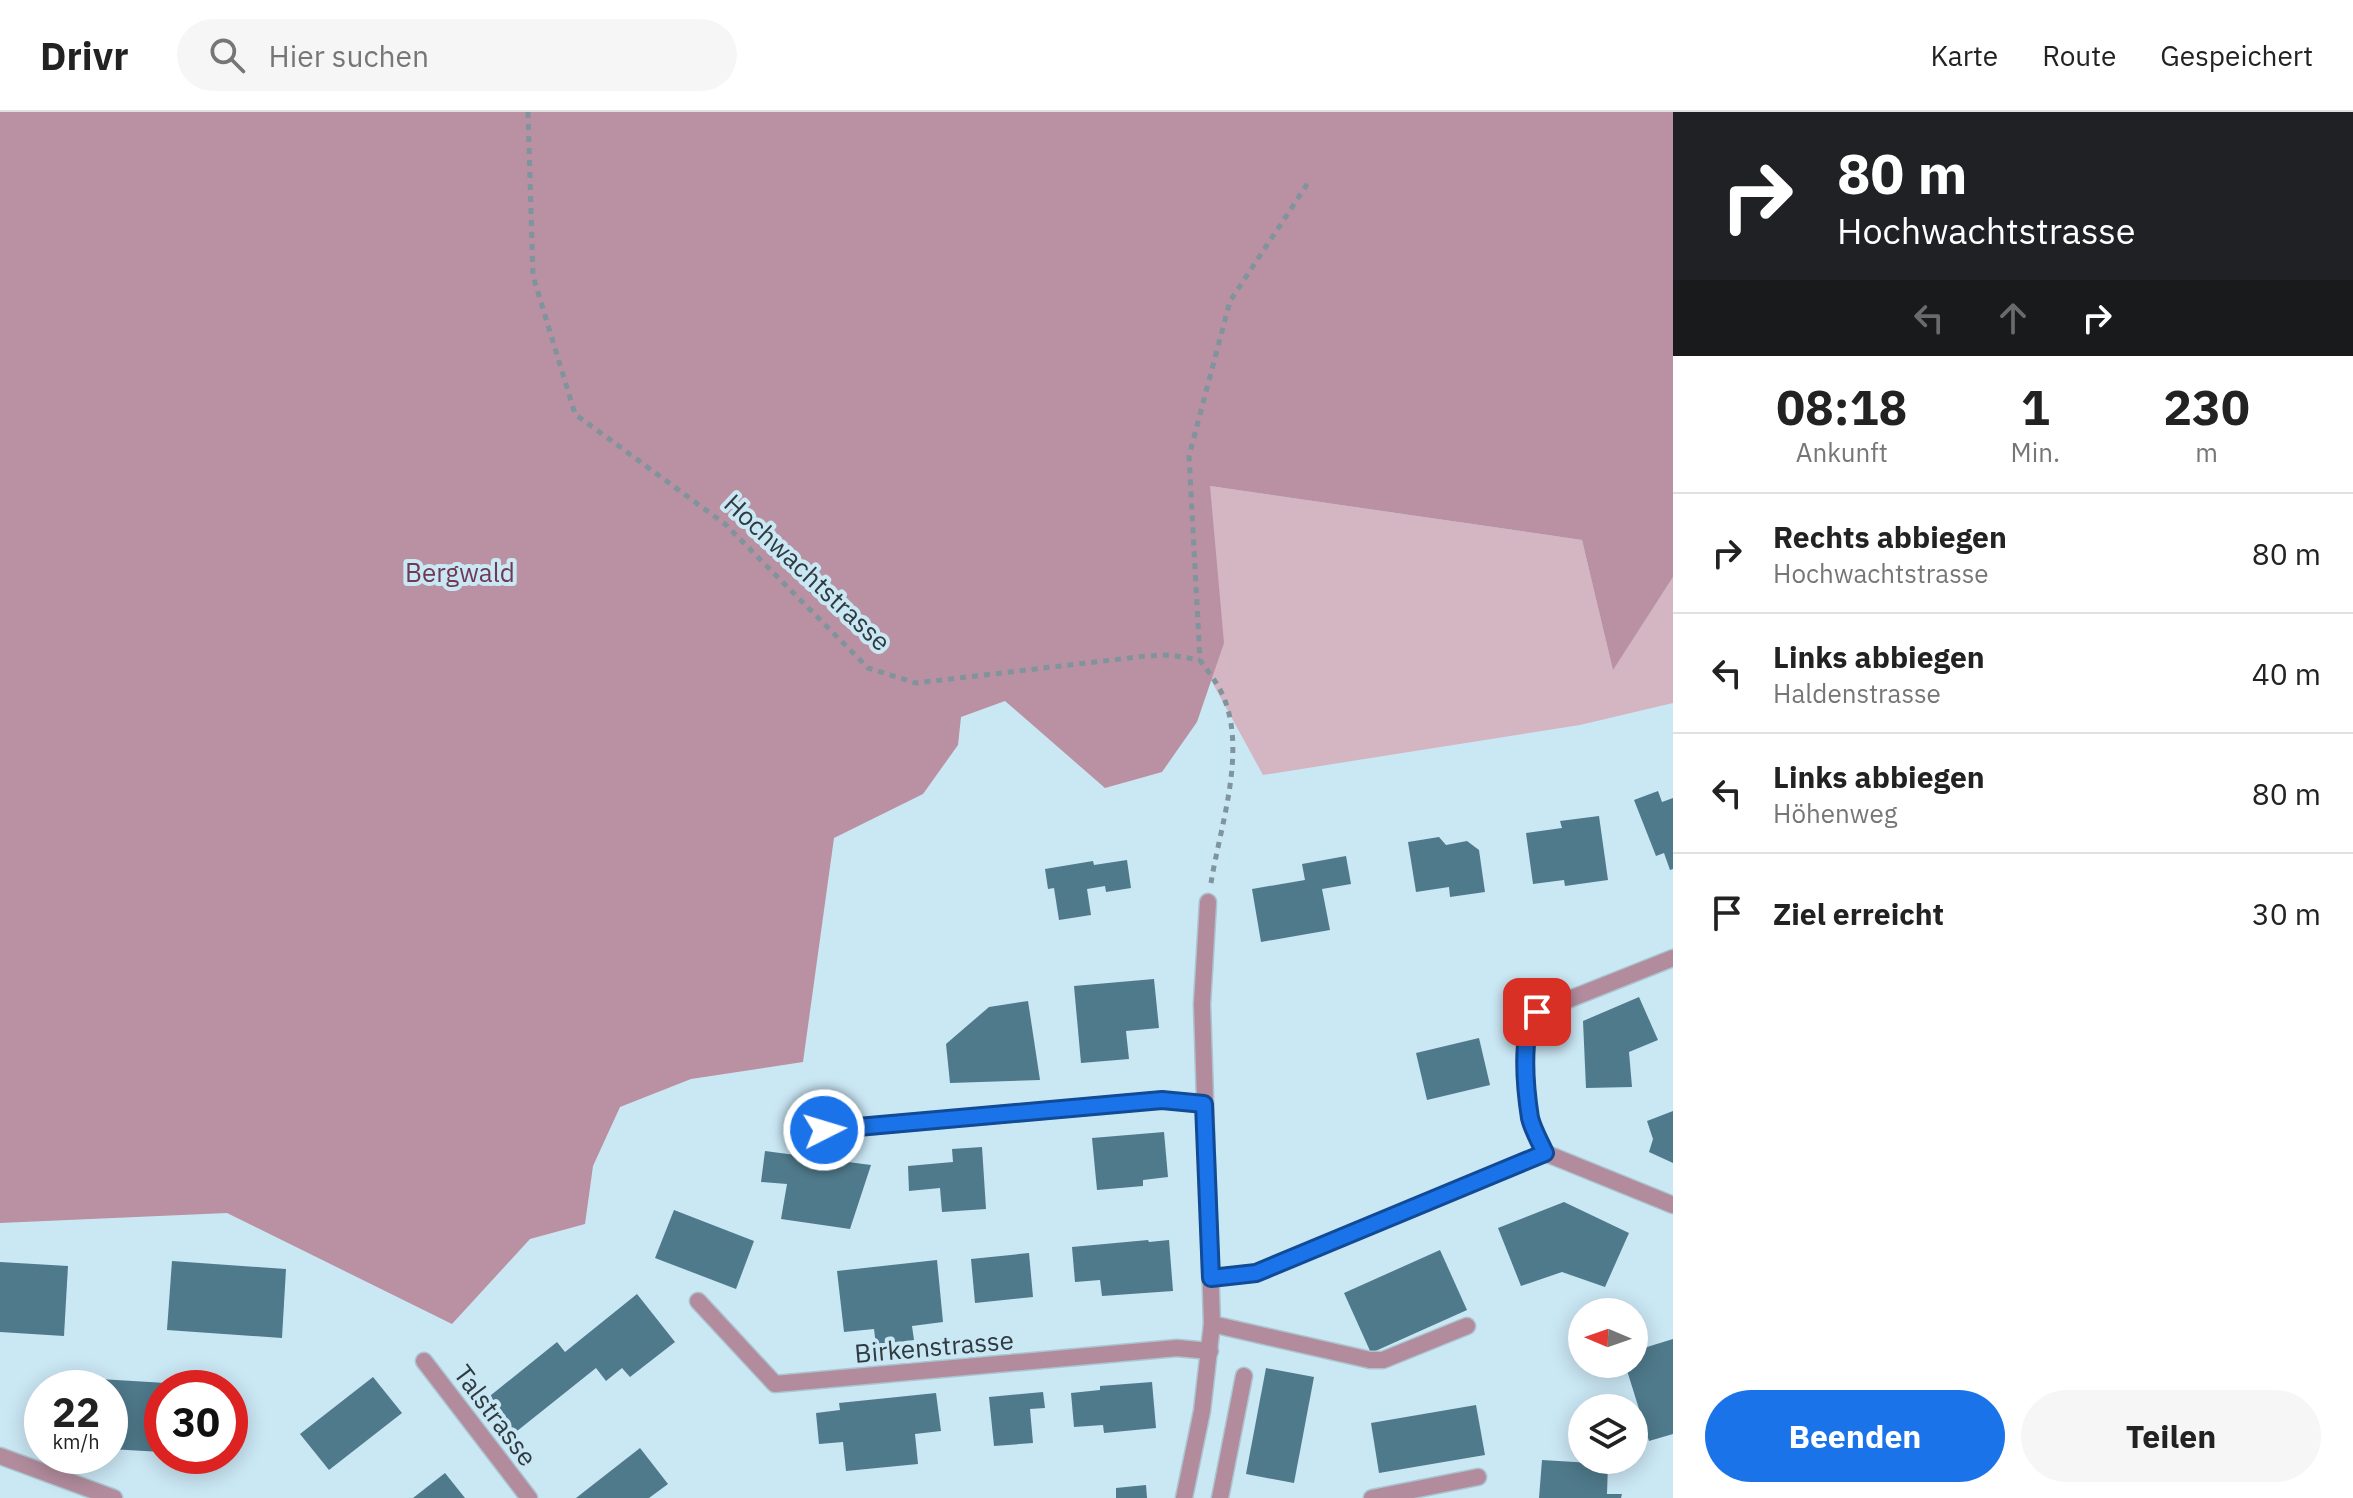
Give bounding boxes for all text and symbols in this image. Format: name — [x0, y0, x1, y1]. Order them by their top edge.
search box — [177, 19, 737, 91]
text: Drivr — [40, 31, 129, 80]
icon: search — [205, 33, 249, 77]
text: Hier suchen — [269, 36, 429, 75]
text: Karte — [1930, 37, 1998, 74]
text: Route — [2042, 37, 2116, 74]
text: Gespeichert — [2160, 37, 2313, 74]
text: 80 m — [1837, 137, 1967, 209]
icon: right — [1705, 144, 1809, 248]
text: Hochwachtstrasse — [1837, 207, 2136, 254]
icon: left — [1907, 296, 1951, 340]
icon: ahead — [1991, 296, 2035, 340]
icon: right — [2075, 296, 2119, 340]
text: 08:18 — [1776, 376, 1907, 438]
text: 1 — [2021, 376, 2050, 438]
text: 230 — [2163, 376, 2250, 438]
text: Ankunft — [1796, 435, 1888, 469]
text: Min. — [2011, 435, 2060, 469]
text: m — [2195, 435, 2218, 469]
street label: Hochwachtstrasse — [718, 486, 898, 658]
text: Rechts abbiegen — [1773, 517, 2007, 556]
icon: right — [1705, 531, 1749, 575]
text: 80 m — [2252, 534, 2321, 573]
park label: Bergwald — [405, 555, 515, 589]
text: Hochwachtstrasse — [1773, 556, 1989, 590]
text: Links abbiegen — [1773, 637, 1985, 676]
icon: left — [1705, 651, 1749, 695]
text: 40 m — [2252, 654, 2321, 693]
text: Haldenstrasse — [1773, 676, 1941, 710]
text: Links abbiegen — [1773, 757, 1985, 796]
icon: left — [1705, 771, 1749, 815]
text: 80 m — [2252, 774, 2321, 813]
text: Höhenweg — [1773, 796, 1897, 830]
icon: arrive — [1705, 891, 1749, 935]
text: Ziel erreicht — [1773, 894, 1944, 933]
text: 30 m — [2252, 894, 2321, 933]
pin — [1503, 978, 1571, 1046]
icon: arrive — [1515, 990, 1559, 1034]
position arrow — [782, 1088, 866, 1172]
north arrow — [1568, 1298, 1648, 1378]
map controls — [1568, 1298, 1648, 1474]
street label: Birkenstrasse — [853, 1322, 1015, 1370]
street label: Talstrasse — [447, 1357, 545, 1473]
speed limit sign: 30 — [144, 1370, 248, 1474]
text: 22 — [52, 1386, 100, 1438]
button: Beenden — [1705, 1390, 2005, 1482]
button: Teilen — [2021, 1390, 2321, 1482]
button: layers — [1568, 1394, 1648, 1474]
text: km/h — [52, 1428, 100, 1455]

